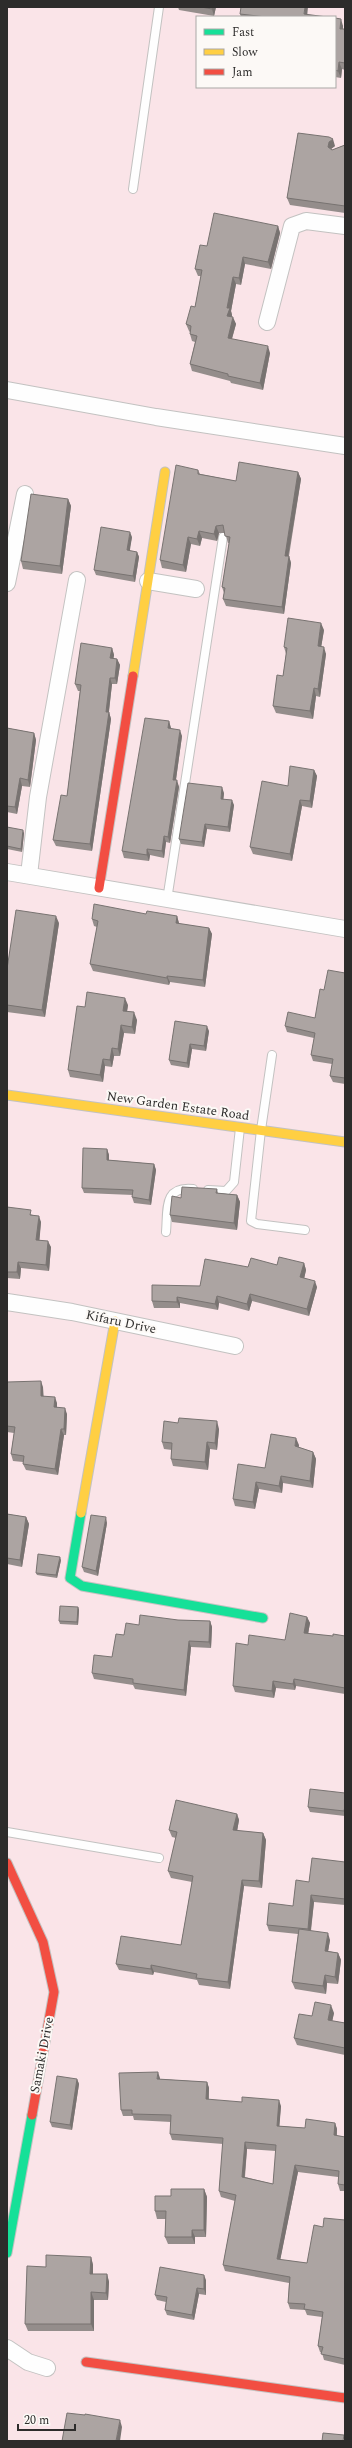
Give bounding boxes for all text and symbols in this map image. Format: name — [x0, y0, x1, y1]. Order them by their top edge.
legend — [196, 16, 336, 88]
text: Fast — [232, 23, 254, 42]
text: Slow — [232, 43, 258, 62]
text: Jam — [232, 63, 253, 82]
street label: New Garden Estate Road — [105, 1086, 251, 1126]
street label: Kifaru Drive — [84, 1305, 158, 1339]
street label: Samaki Drive — [25, 2015, 59, 2095]
scale bar — [18, 2406, 75, 2432]
text: 20 m — [24, 2411, 49, 2430]

